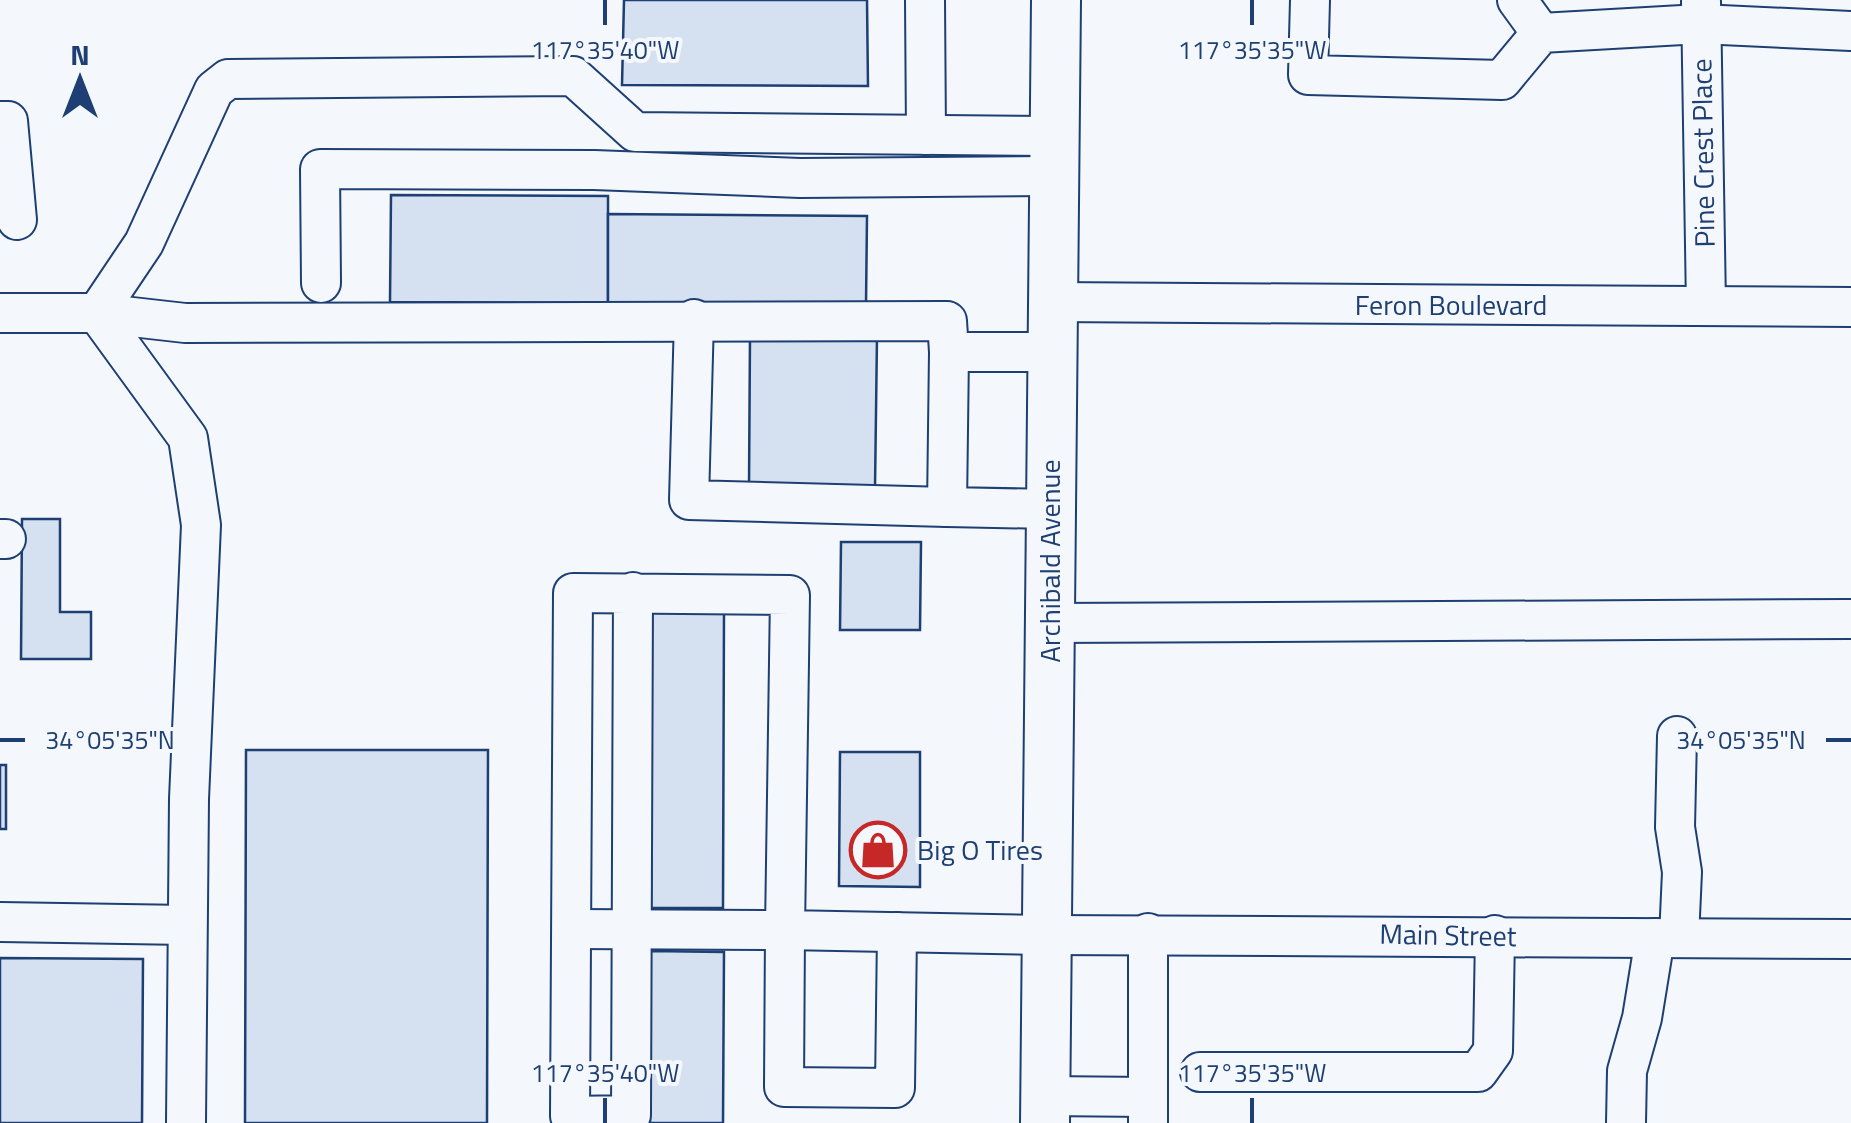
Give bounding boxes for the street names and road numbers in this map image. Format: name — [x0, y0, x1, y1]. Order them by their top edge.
street label: Pine Crest Place — [1679, 58, 1726, 248]
street label: Feron Boulevard — [1355, 283, 1547, 326]
street label: Archibald Avenue — [1028, 459, 1071, 663]
street label: Main Street — [1379, 912, 1517, 957]

